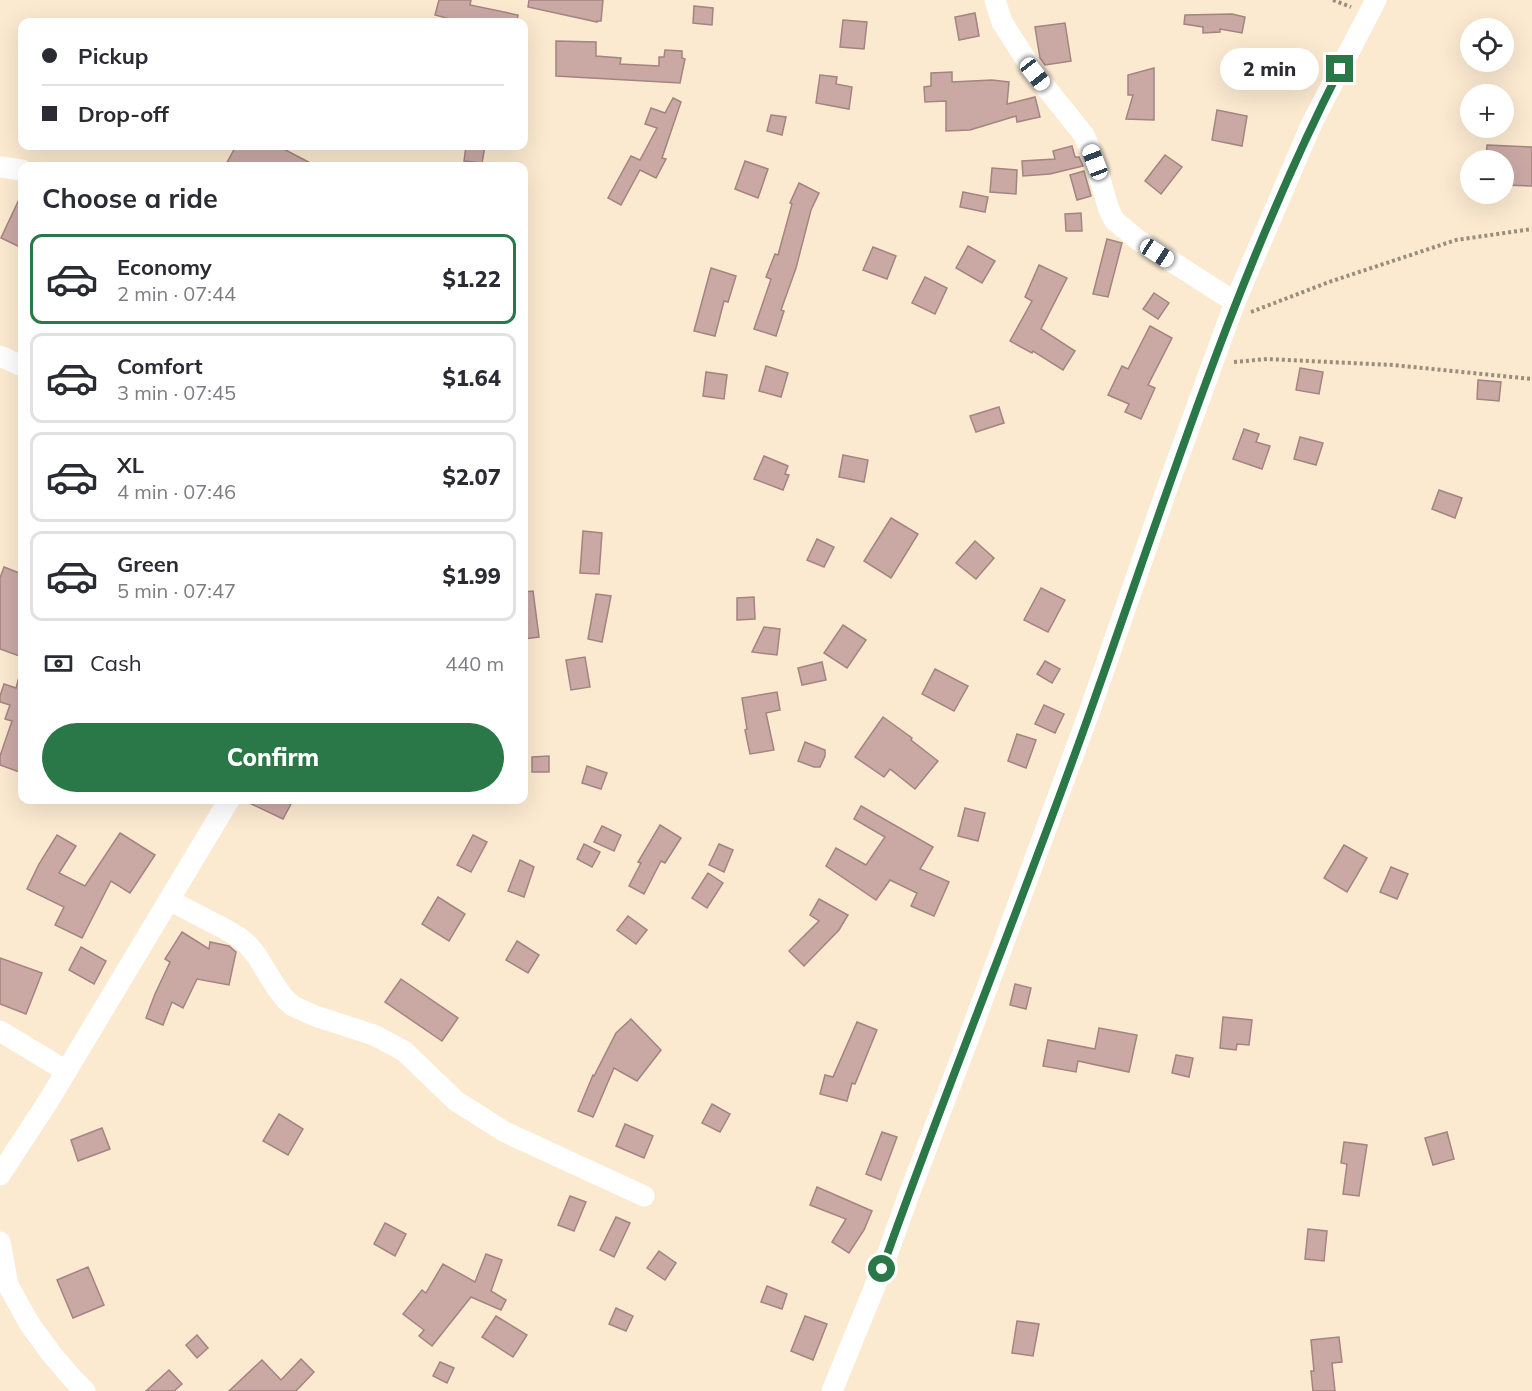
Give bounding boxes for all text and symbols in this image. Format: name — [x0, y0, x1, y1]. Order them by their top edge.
map controls — [1460, 18, 1514, 204]
button: locate — [1460, 18, 1514, 72]
text: Pickup — [78, 42, 148, 70]
callout: 2 min — [1220, 48, 1319, 90]
car — [1017, 54, 1053, 94]
route end — [1326, 55, 1353, 82]
text: 2 min — [1243, 56, 1296, 81]
button: + — [1460, 84, 1514, 138]
text: Drop-off — [78, 100, 169, 128]
car — [1080, 142, 1110, 182]
button: − — [1460, 150, 1514, 204]
text: Choose a ride — [42, 181, 218, 215]
car — [1137, 236, 1177, 270]
icon: car — [45, 252, 99, 306]
text: Economy — [117, 253, 212, 281]
text: $1.22 — [442, 265, 501, 293]
text: 2 min · 07:44 — [117, 281, 236, 306]
icon: car — [45, 351, 99, 405]
text: Comfort — [117, 352, 203, 380]
text: $1.64 — [442, 364, 501, 392]
text: 3 min · 07:45 — [117, 380, 236, 405]
icon: car — [45, 450, 99, 504]
text: XL — [117, 451, 144, 479]
text: $2.07 — [442, 463, 501, 491]
text: 4 min · 07:46 — [117, 479, 236, 504]
icon: car — [45, 549, 99, 603]
text: Green — [117, 550, 179, 578]
text: $1.99 — [442, 562, 501, 590]
text: 5 min · 07:47 — [117, 578, 236, 603]
icon: cash — [42, 647, 75, 680]
text: Cash — [90, 649, 142, 677]
text: 440 m — [445, 651, 504, 676]
button: Confirm — [42, 723, 504, 792]
route start — [868, 1255, 895, 1282]

